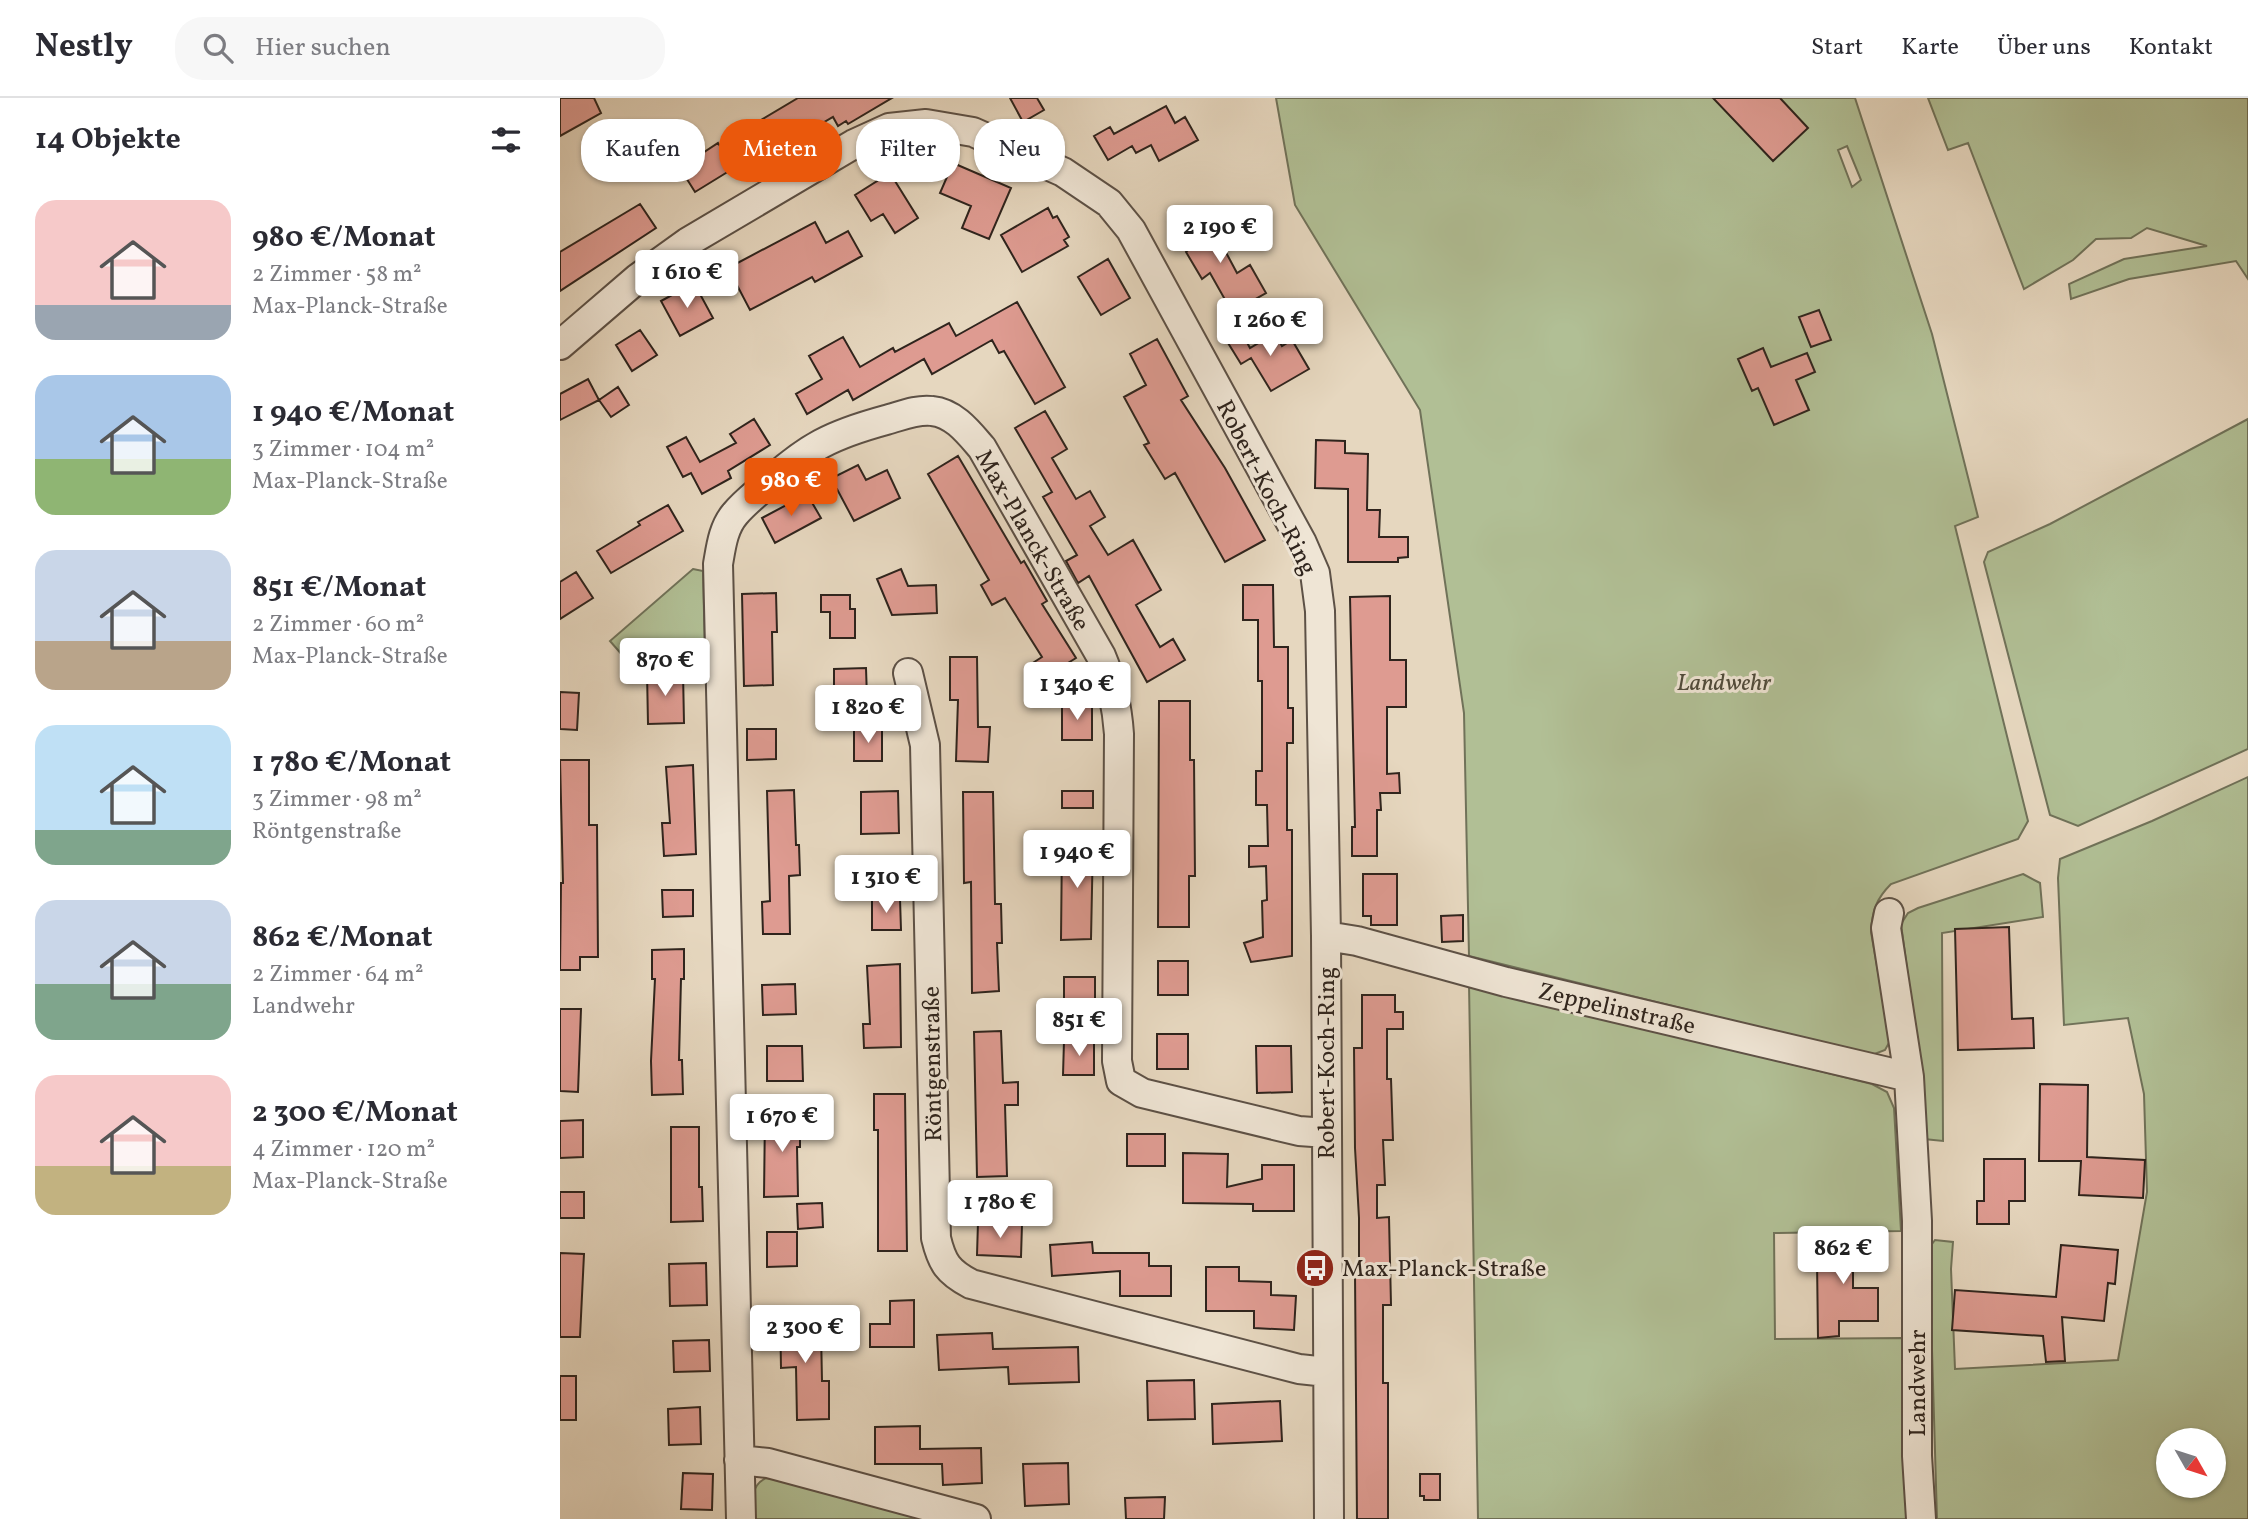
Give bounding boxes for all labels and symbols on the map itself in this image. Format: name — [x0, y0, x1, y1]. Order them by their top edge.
pin: 2 190 € — [1155, 206, 1285, 265]
pin: 1 610 € — [622, 250, 752, 310]
pin: 1 260 € — [1205, 299, 1335, 358]
street label: Robert-Koch-Ring — [1206, 394, 1324, 581]
street label: Max-Planck-Straße — [965, 444, 1097, 638]
pin: 980 € — [742, 458, 840, 518]
pin: 870 € — [616, 638, 714, 698]
pin: 1 340 € — [1012, 662, 1142, 722]
park label: Landwehr — [1677, 667, 1772, 701]
pin: 1 820 € — [803, 686, 933, 745]
pin: 1 940 € — [1012, 830, 1142, 890]
pin: 1 310 € — [821, 856, 951, 915]
street label: Robert-Koch-Ring — [1311, 967, 1345, 1159]
street label: Zeppelinstraße — [1535, 975, 1699, 1045]
street label: Röntgenstraße — [916, 986, 952, 1142]
pin: 851 € — [1030, 998, 1128, 1058]
pin: 1 670 € — [717, 1094, 847, 1154]
pin: 1 780 € — [935, 1180, 1065, 1240]
pin: 862 € — [1794, 1226, 1892, 1286]
bus stop icon: Max-Planck-Straße — [1294, 1247, 1336, 1289]
place label: Max-Planck-Straße — [1342, 1253, 1546, 1287]
pin: 2 300 € — [740, 1306, 870, 1365]
street label: Landwehr — [1902, 1329, 1936, 1437]
north arrow — [2156, 1428, 2226, 1498]

